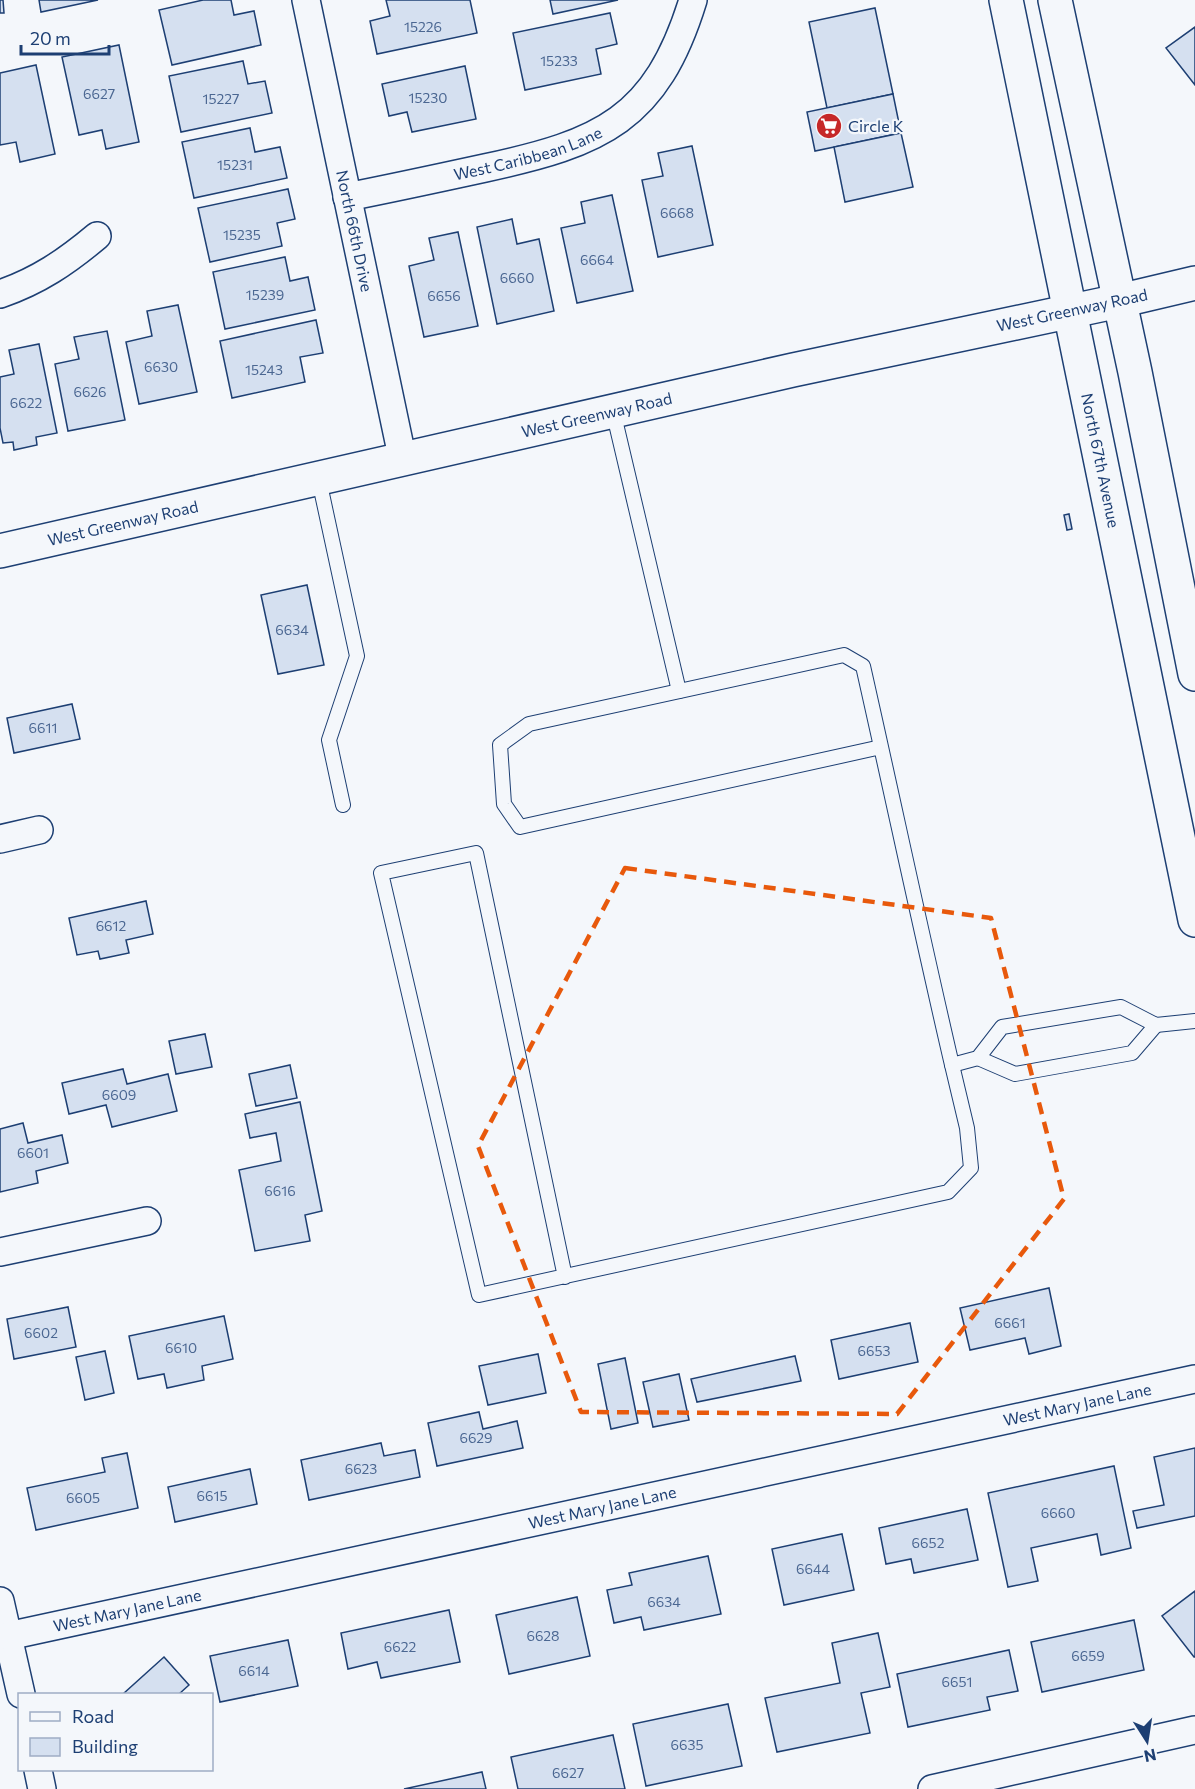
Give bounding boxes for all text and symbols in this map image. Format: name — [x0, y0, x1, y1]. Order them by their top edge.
scale bar — [21, 18, 110, 56]
house number: 15226 — [404, 18, 442, 35]
text: 20 m — [30, 27, 71, 49]
house number: 15233 — [540, 52, 578, 69]
house number: 6627 — [83, 85, 115, 102]
house number: 15230 — [409, 89, 447, 106]
house number: 15227 — [203, 90, 239, 107]
supermarket icon: Circle K — [814, 111, 844, 141]
place label: Circle K — [848, 116, 904, 135]
street label: West Caribbean Lane — [452, 122, 605, 184]
house number: 15231 — [217, 156, 253, 173]
street label: North 66th Drive — [333, 168, 377, 293]
house number: 6668 — [660, 204, 694, 221]
house number: 15235 — [223, 226, 261, 243]
house number: 6664 — [580, 251, 615, 268]
house number: 6660 — [500, 269, 534, 286]
street label: West Greenway Road — [995, 284, 1149, 335]
house number: 15239 — [246, 286, 284, 303]
house number: 6656 — [427, 287, 461, 304]
house number: 6630 — [144, 358, 178, 375]
house number: 15243 — [245, 361, 283, 378]
house number: 6626 — [73, 383, 107, 400]
street label: West Greenway Road — [519, 388, 674, 441]
street label: North 67th Avenue — [1078, 391, 1124, 529]
house number: 6622 — [10, 394, 42, 411]
street label: West Greenway Road — [46, 496, 200, 549]
house number: 6634 — [275, 621, 309, 638]
house number: 6611 — [29, 719, 57, 736]
house number: 6612 — [96, 917, 127, 934]
house number: 6609 — [102, 1086, 136, 1103]
house number: 6601 — [17, 1144, 49, 1161]
house number: 6616 — [264, 1182, 296, 1199]
house number: 6661 — [994, 1314, 1026, 1331]
house number: 6602 — [24, 1324, 58, 1341]
house number: 6610 — [165, 1339, 197, 1356]
house number: 6653 — [857, 1342, 891, 1359]
street label: West Mary Jane Lane — [1001, 1379, 1153, 1429]
house number: 6629 — [459, 1429, 493, 1446]
house number: 6623 — [345, 1460, 377, 1477]
street label: West Mary Jane Lane — [526, 1482, 678, 1532]
house number: 6615 — [196, 1487, 228, 1504]
house number: 6605 — [66, 1489, 100, 1506]
house number: 6660 — [1041, 1504, 1075, 1521]
house number: 6652 — [912, 1534, 945, 1551]
house number: 6644 — [796, 1560, 830, 1577]
street label: West Mary Jane Lane — [51, 1584, 203, 1635]
house number: 6634 — [647, 1593, 681, 1610]
house number: 6628 — [526, 1627, 560, 1644]
house number: 6622 — [384, 1638, 416, 1655]
house number: 6659 — [1071, 1647, 1105, 1664]
house number: 6614 — [238, 1662, 270, 1679]
house number: 6651 — [941, 1673, 973, 1690]
legend — [18, 1693, 213, 1771]
text: Road — [72, 1705, 114, 1727]
north arrow — [1117, 1711, 1177, 1771]
text: Building — [72, 1735, 138, 1757]
house number: 6635 — [671, 1736, 704, 1753]
text: N — [1142, 1746, 1158, 1767]
house number: 6627 — [552, 1764, 584, 1781]

